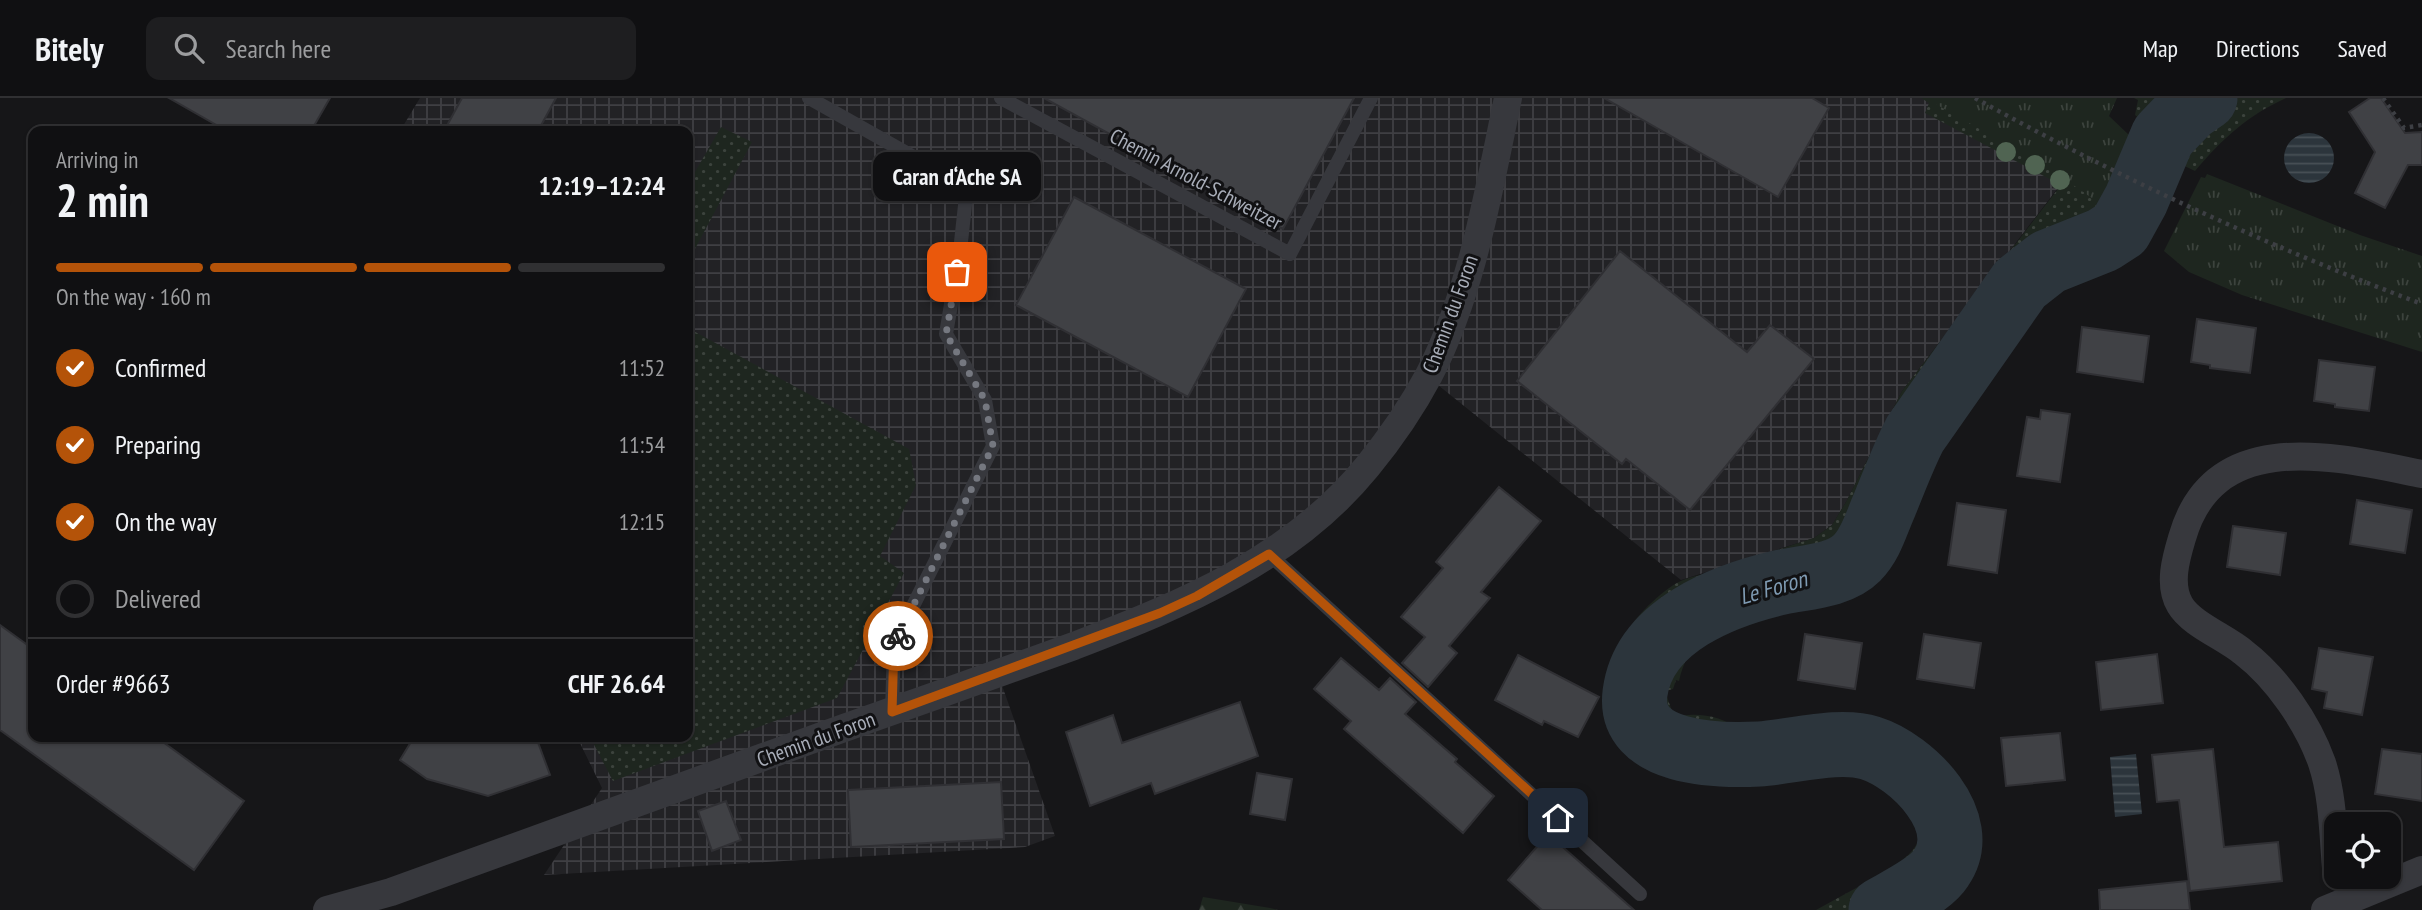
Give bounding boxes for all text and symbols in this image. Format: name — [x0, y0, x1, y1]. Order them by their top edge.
search box — [146, 17, 636, 80]
text: Bitely — [35, 27, 104, 70]
icon: search — [170, 29, 208, 67]
text: Search here — [226, 32, 331, 65]
text: Map — [2143, 33, 2178, 64]
text: Directions — [2216, 33, 2300, 64]
text: Saved — [2338, 33, 2387, 64]
street label: Chemin Arnold-Schweitzer — [1105, 122, 1287, 236]
text: Arriving in — [56, 145, 138, 174]
callout: Caran d‘Ache SA — [873, 153, 1041, 202]
text: Caran d‘Ache SA — [893, 162, 1021, 191]
text: 12:19–12:24 — [538, 169, 665, 202]
text: 2 min — [56, 170, 149, 230]
pin — [927, 242, 987, 302]
street label: Chemin du Foron — [1416, 251, 1484, 377]
icon: bag — [938, 253, 976, 291]
text: On the way · 160 m — [56, 282, 211, 311]
icon: check — [56, 349, 94, 387]
text: Confirmed — [115, 351, 206, 384]
text: 11:52 — [619, 353, 665, 382]
icon: check — [56, 426, 94, 464]
text: Preparing — [115, 428, 201, 461]
text: 11:54 — [619, 430, 665, 459]
icon: check — [56, 503, 94, 541]
text: On the way — [115, 505, 217, 538]
text: 12:15 — [619, 507, 665, 536]
water label: Le Foron — [1736, 563, 1812, 610]
text: Delivered — [115, 582, 201, 615]
courier — [863, 601, 933, 671]
icon: bike — [879, 617, 917, 655]
text: Order #9663 — [56, 667, 171, 700]
text: CHF 26.64 — [568, 667, 665, 700]
street label: Chemin du Foron — [753, 705, 879, 773]
pin — [1528, 788, 1588, 848]
icon: home — [1539, 799, 1577, 837]
map controls — [2324, 812, 2401, 889]
button: locate — [2324, 812, 2401, 889]

